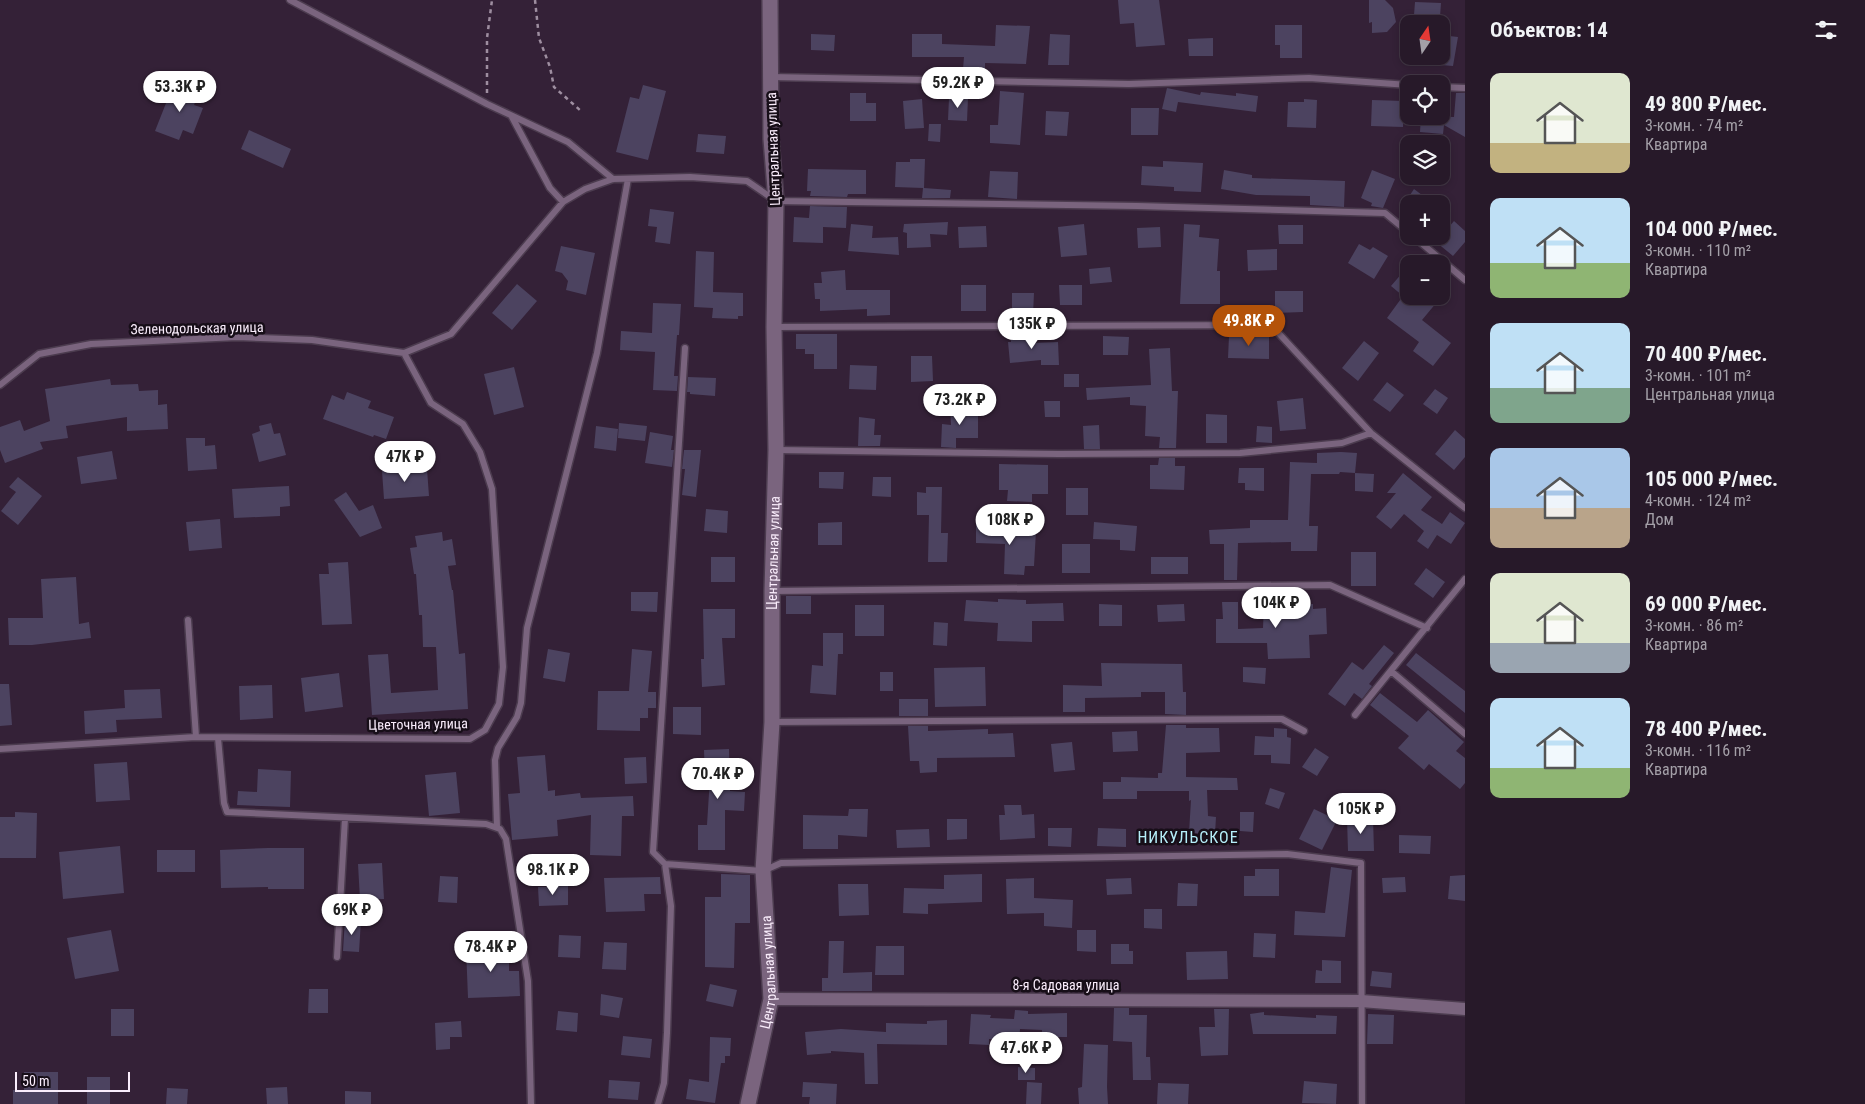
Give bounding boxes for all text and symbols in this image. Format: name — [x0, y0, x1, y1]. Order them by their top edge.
north arrow — [1400, 15, 1450, 65]
map controls — [1400, 15, 1450, 305]
icon: filters — [1812, 16, 1840, 44]
text: Объектов: 14 — [1490, 18, 1608, 42]
pin: 59.2K ₽ — [912, 66, 1004, 109]
pin: 53.3K ₽ — [134, 70, 226, 113]
text: 59.2K ₽ — [932, 73, 984, 92]
button: locate — [1400, 75, 1450, 125]
text: 53.3K ₽ — [154, 77, 206, 96]
street label: Центральная улица — [763, 92, 783, 206]
text: 49 800 ₽/мес. — [1645, 92, 1768, 116]
icon: home — [1530, 93, 1590, 153]
text: 3-комн. · 74 m² — [1645, 116, 1743, 135]
button: layers — [1400, 135, 1450, 185]
text: Квартира — [1645, 135, 1707, 154]
button: + — [1400, 195, 1450, 245]
text: 104 000 ₽/мес. — [1645, 217, 1778, 241]
icon: home — [1530, 218, 1590, 278]
text: 3-комн. · 110 m² — [1645, 241, 1751, 260]
button: − — [1400, 255, 1450, 305]
text: Квартира — [1645, 260, 1707, 279]
pin: 49.8K ₽ — [1203, 304, 1295, 347]
pin: 135K ₽ — [991, 308, 1073, 350]
text: 49.8K ₽ — [1223, 311, 1275, 330]
text: 135K ₽ — [1009, 314, 1055, 333]
street label: Зеленодольская улица — [130, 319, 264, 337]
text: 70 400 ₽/мес. — [1645, 342, 1768, 366]
icon: home — [1530, 343, 1590, 403]
text: 3-комн. · 101 m² — [1645, 366, 1751, 385]
pin: 73.2K ₽ — [914, 384, 1006, 426]
text: Центральная улица — [1645, 385, 1775, 404]
text: 73.2K ₽ — [934, 390, 986, 409]
pin: 47K ₽ — [370, 440, 440, 483]
text: 47K ₽ — [386, 447, 424, 466]
text: 105 000 ₽/мес. — [1645, 467, 1778, 491]
icon: home — [1530, 468, 1590, 528]
text: 4-комн. · 124 m² — [1645, 491, 1751, 510]
street label: Центральная улица — [764, 496, 783, 610]
pin: 108K ₽ — [969, 504, 1051, 546]
text: 108K ₽ — [987, 510, 1033, 529]
text: Дом — [1645, 510, 1674, 529]
pin: 104K ₽ — [1235, 586, 1317, 629]
text: 69 000 ₽/мес. — [1645, 592, 1768, 616]
text: 104K ₽ — [1253, 593, 1299, 612]
icon: home — [1530, 593, 1590, 653]
text: 3-комн. · 86 m² — [1645, 616, 1743, 635]
text: Квартира — [1645, 635, 1707, 654]
street label: Цветочная улица — [368, 715, 468, 733]
text: 78 400 ₽/мес. — [1645, 717, 1768, 741]
icon: home — [1530, 718, 1590, 778]
text: 3-комн. · 116 m² — [1645, 741, 1751, 760]
pin: 70.4K ₽ — [672, 758, 764, 800]
text: Квартира — [1645, 760, 1707, 779]
text: 70.4K ₽ — [692, 764, 744, 783]
pin: 105K ₽ — [1320, 792, 1402, 835]
text: 105K ₽ — [1338, 799, 1384, 818]
district label: НИКУЛЬСКОЕ — [1137, 828, 1239, 847]
pin: 98.1K ₽ — [507, 854, 599, 896]
text: 98.1K ₽ — [527, 860, 579, 879]
pin: 69K ₽ — [317, 894, 387, 936]
text: 69K ₽ — [333, 900, 371, 919]
street label: Центральная улица — [757, 915, 779, 1030]
pin: 78.4K ₽ — [445, 930, 537, 973]
text: 78.4K ₽ — [465, 937, 517, 956]
street label: 8-я Садовая улица — [1012, 977, 1120, 993]
pin: 47.6K ₽ — [980, 1032, 1072, 1074]
text: 47.6K ₽ — [1000, 1038, 1052, 1057]
scale bar — [15, 1069, 130, 1092]
text: 50 m — [22, 1073, 50, 1089]

